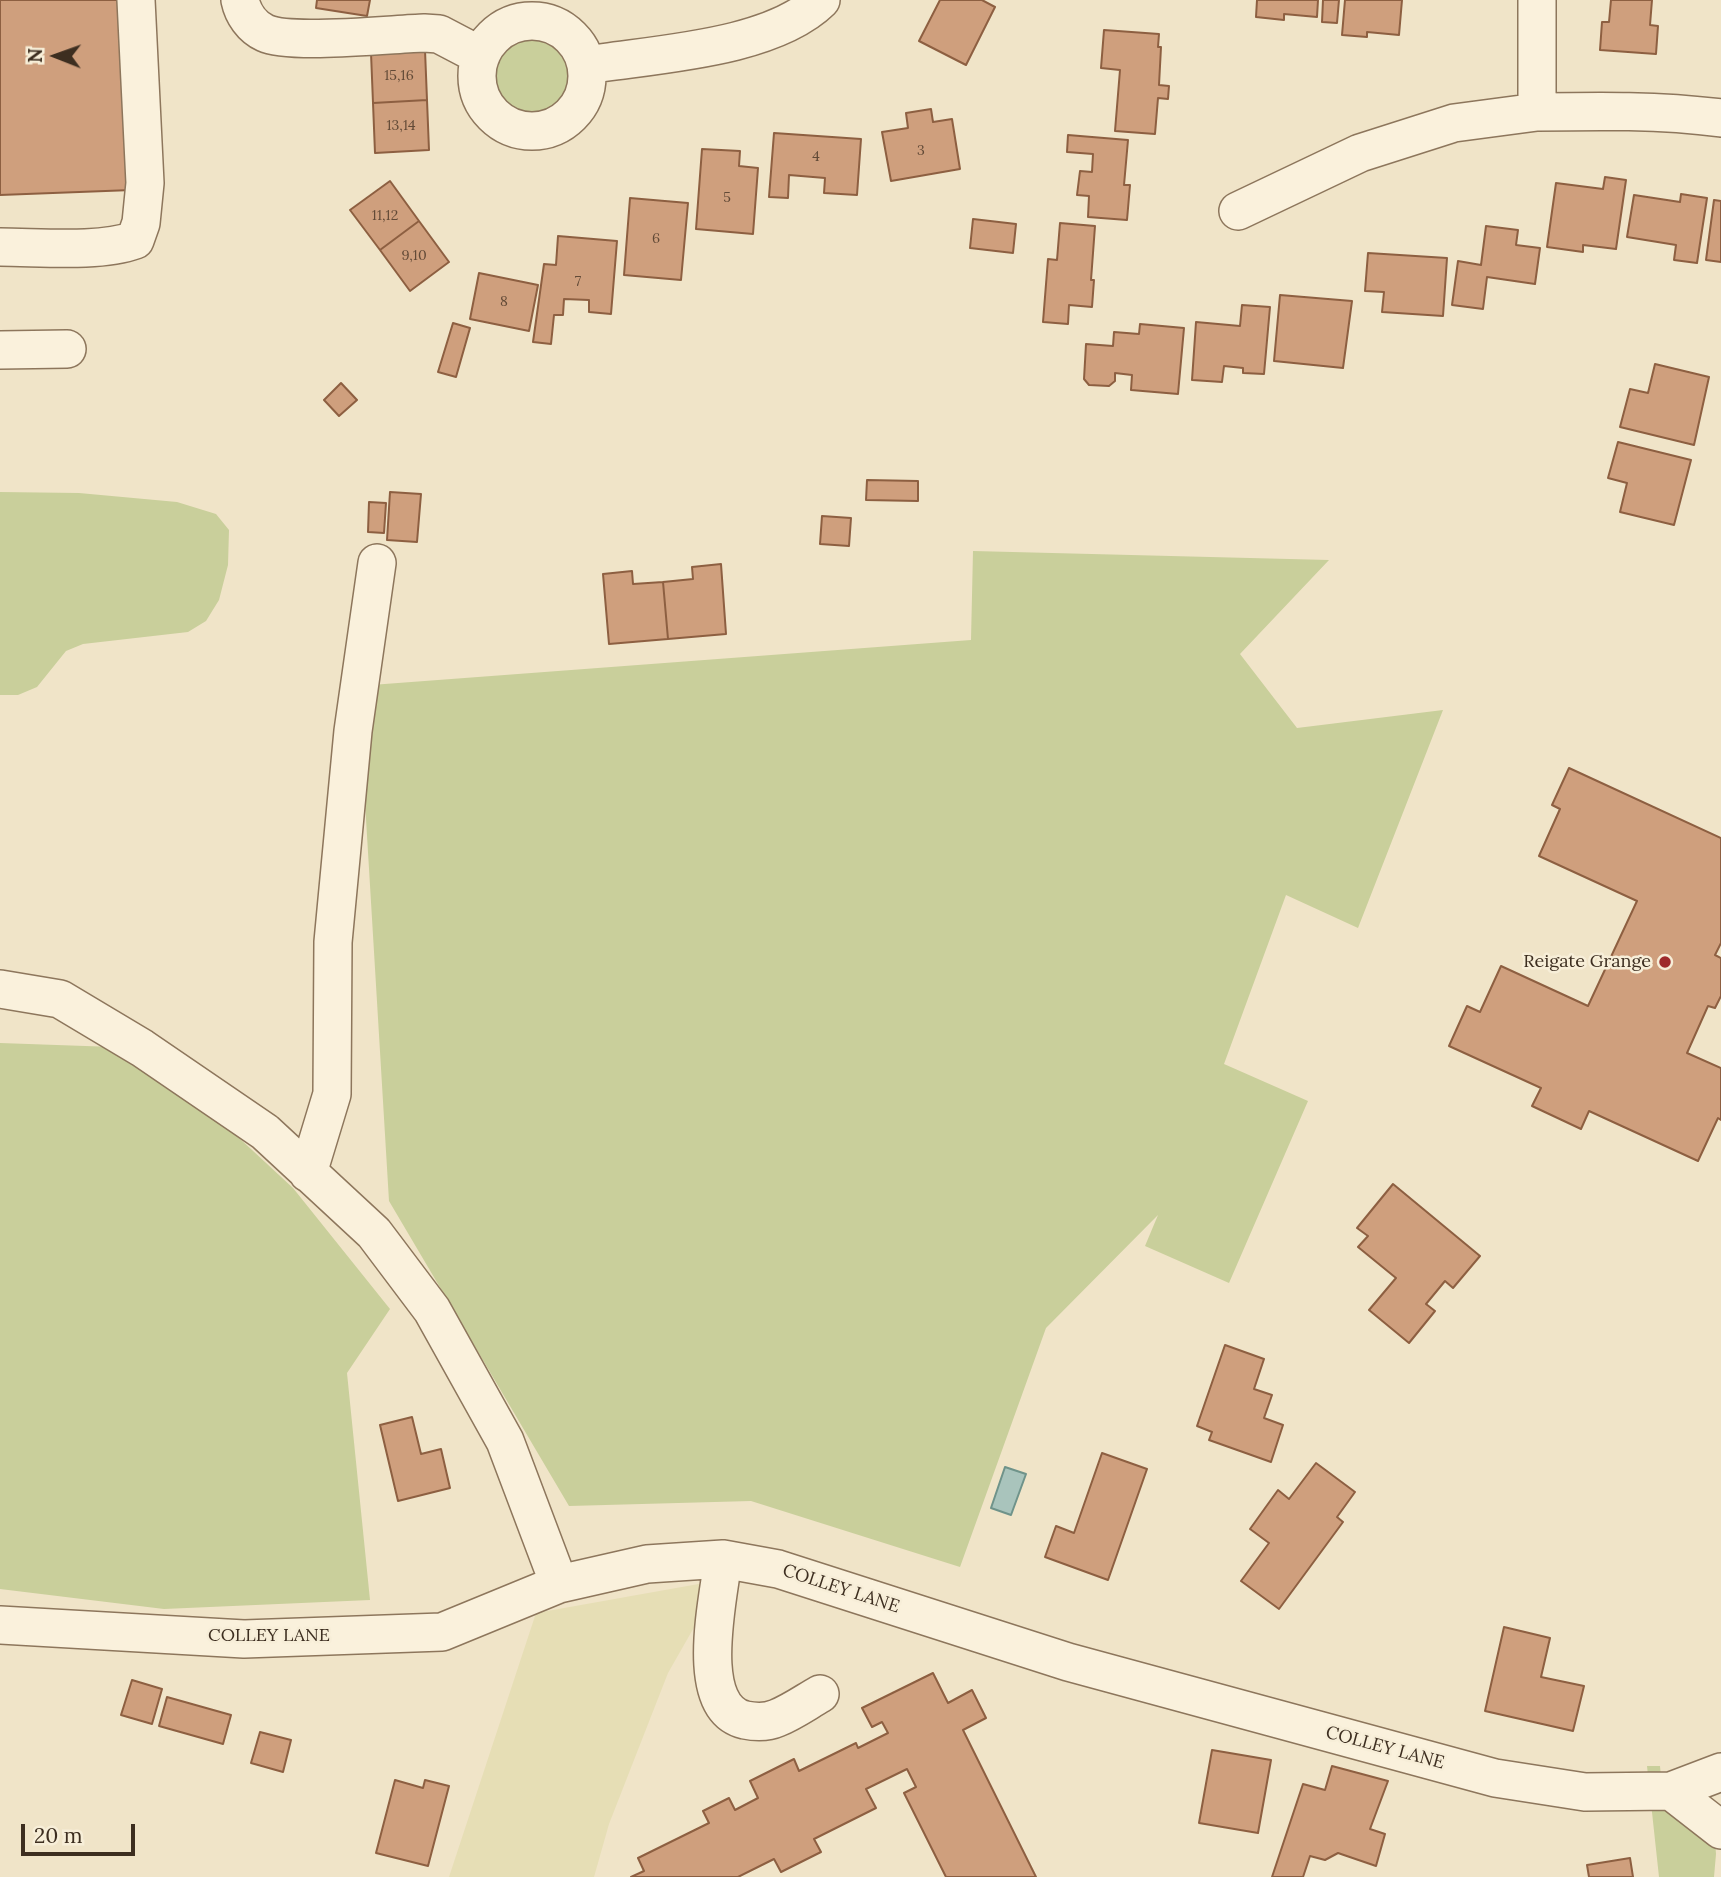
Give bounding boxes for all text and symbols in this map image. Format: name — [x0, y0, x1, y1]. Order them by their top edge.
north arrow — [21, 21, 91, 91]
text: N — [23, 48, 47, 63]
house number: 15,16 — [384, 68, 414, 84]
house number: 13,14 — [386, 118, 416, 134]
house number: 3 — [917, 143, 925, 159]
house number: 4 — [812, 149, 820, 165]
house number: 5 — [723, 190, 731, 206]
house number: 11,12 — [372, 208, 398, 224]
house number: 6 — [652, 231, 660, 247]
house number: 9,10 — [401, 248, 427, 264]
house number: 7 — [575, 274, 581, 290]
house number: 8 — [500, 294, 508, 310]
place label: Reigate Grange — [1523, 951, 1651, 973]
marker: Reigate Grange — [1657, 954, 1673, 970]
street label: COLLEY LANE — [780, 1560, 902, 1618]
street label: COLLEY LANE — [208, 1625, 330, 1647]
street label: COLLEY LANE — [1323, 1722, 1447, 1774]
scale bar — [24, 1811, 138, 1855]
text: 20 m — [34, 1822, 83, 1849]

